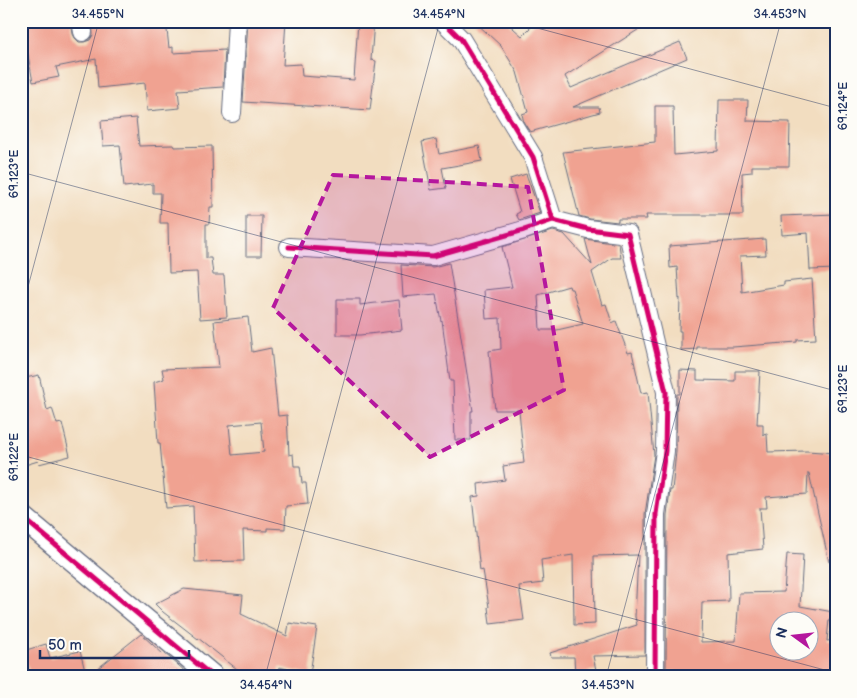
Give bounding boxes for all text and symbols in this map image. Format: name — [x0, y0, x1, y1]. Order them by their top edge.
text: 34.455°N — [72, 7, 124, 22]
text: 34.454°N — [413, 7, 465, 22]
text: 34.453°N — [754, 7, 806, 22]
text: 69.124°E — [836, 82, 851, 130]
text: 69.123°E — [7, 150, 22, 198]
text: 69.123°E — [836, 365, 851, 413]
text: 69.122°E — [7, 433, 22, 481]
north arrow — [770, 610, 820, 660]
text: N — [772, 625, 791, 640]
scale bar — [40, 628, 189, 660]
text: 50 m — [48, 636, 82, 655]
text: 34.454°N — [240, 678, 292, 693]
text: 34.453°N — [582, 678, 634, 693]

